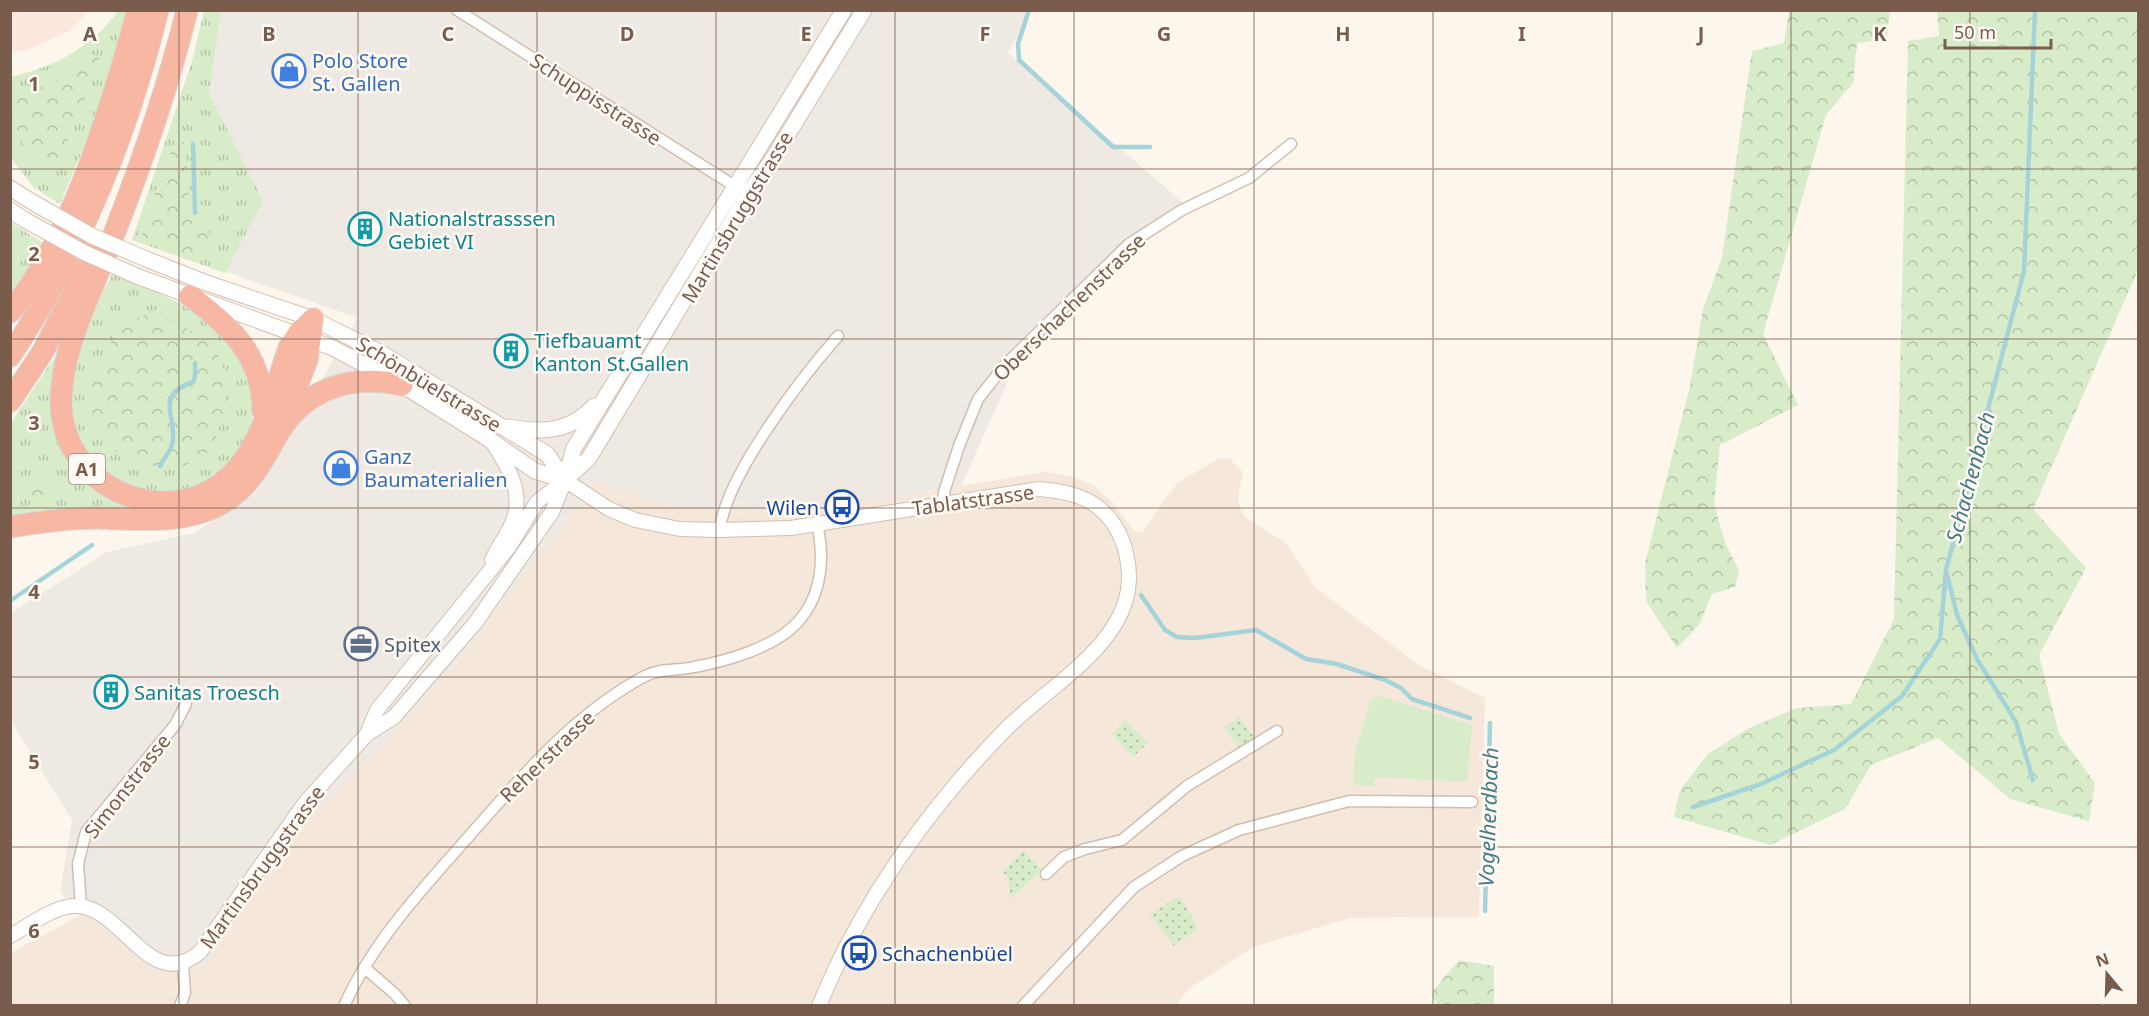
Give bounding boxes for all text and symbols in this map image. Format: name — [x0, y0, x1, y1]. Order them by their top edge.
scale bar — [1945, 12, 2052, 50]
text: A — [83, 20, 97, 47]
text: B — [262, 20, 276, 47]
text: C — [442, 20, 455, 47]
text: D — [620, 20, 634, 47]
text: E — [800, 20, 812, 47]
text: F — [980, 20, 990, 47]
text: G — [1157, 20, 1171, 47]
text: H — [1335, 20, 1351, 47]
text: I — [1518, 20, 1526, 47]
text: J — [1696, 20, 1704, 47]
text: K — [1873, 20, 1887, 47]
text: 50 m — [1954, 20, 1996, 44]
place label: Polo Store St. Gallen — [312, 47, 408, 97]
street label: Schuppisstrasse — [525, 47, 667, 151]
shop icon: Polo Store St. Gallen — [271, 53, 307, 89]
text: 1 — [28, 70, 40, 97]
street label: Martinsbruggstrasse — [675, 126, 799, 308]
place label: Nationalstrasssen Gebiet VI — [388, 205, 556, 255]
building icon: Nationalstrasssen Gebiet VI — [347, 211, 383, 247]
street label: Oberschachenstrasse — [987, 227, 1151, 387]
text: 2 — [28, 240, 40, 267]
place label: Tiefbauamt Kanton St.Gallen — [534, 327, 689, 377]
street label: Schönbüelstrasse — [351, 330, 507, 438]
building icon: Tiefbauamt Kanton St.Gallen — [493, 333, 529, 369]
text: 3 — [28, 409, 40, 436]
water label: Schachenbach — [1939, 409, 2001, 545]
place label: Ganz Baumaterialien — [364, 443, 508, 493]
shop icon: Ganz Baumaterialien — [323, 450, 359, 486]
road number: A1 — [69, 454, 105, 484]
street label: Tablatstrasse — [910, 478, 1036, 522]
bus stop icon: Wilen — [824, 489, 860, 525]
place label: Wilen — [766, 494, 819, 521]
text: 4 — [28, 578, 40, 605]
office icon: Spitex — [343, 626, 379, 662]
place label: Spitex — [384, 631, 442, 658]
building icon: Sanitas Troesch — [93, 674, 129, 710]
place label: Sanitas Troesch — [134, 679, 280, 706]
street label: Reherstrasse — [494, 704, 600, 808]
street label: Simonstrasse — [78, 728, 176, 844]
water label: Vogelherdbach — [1472, 747, 1504, 887]
text: 5 — [28, 748, 40, 775]
street label: Martinsbruggstrasse — [194, 780, 330, 954]
text: 6 — [28, 917, 40, 944]
bus stop icon: Schachenbüel — [841, 935, 877, 971]
place label: Schachenbüel — [882, 940, 1013, 967]
north arrow — [2077, 944, 2137, 1004]
text: N — [2092, 947, 2112, 972]

